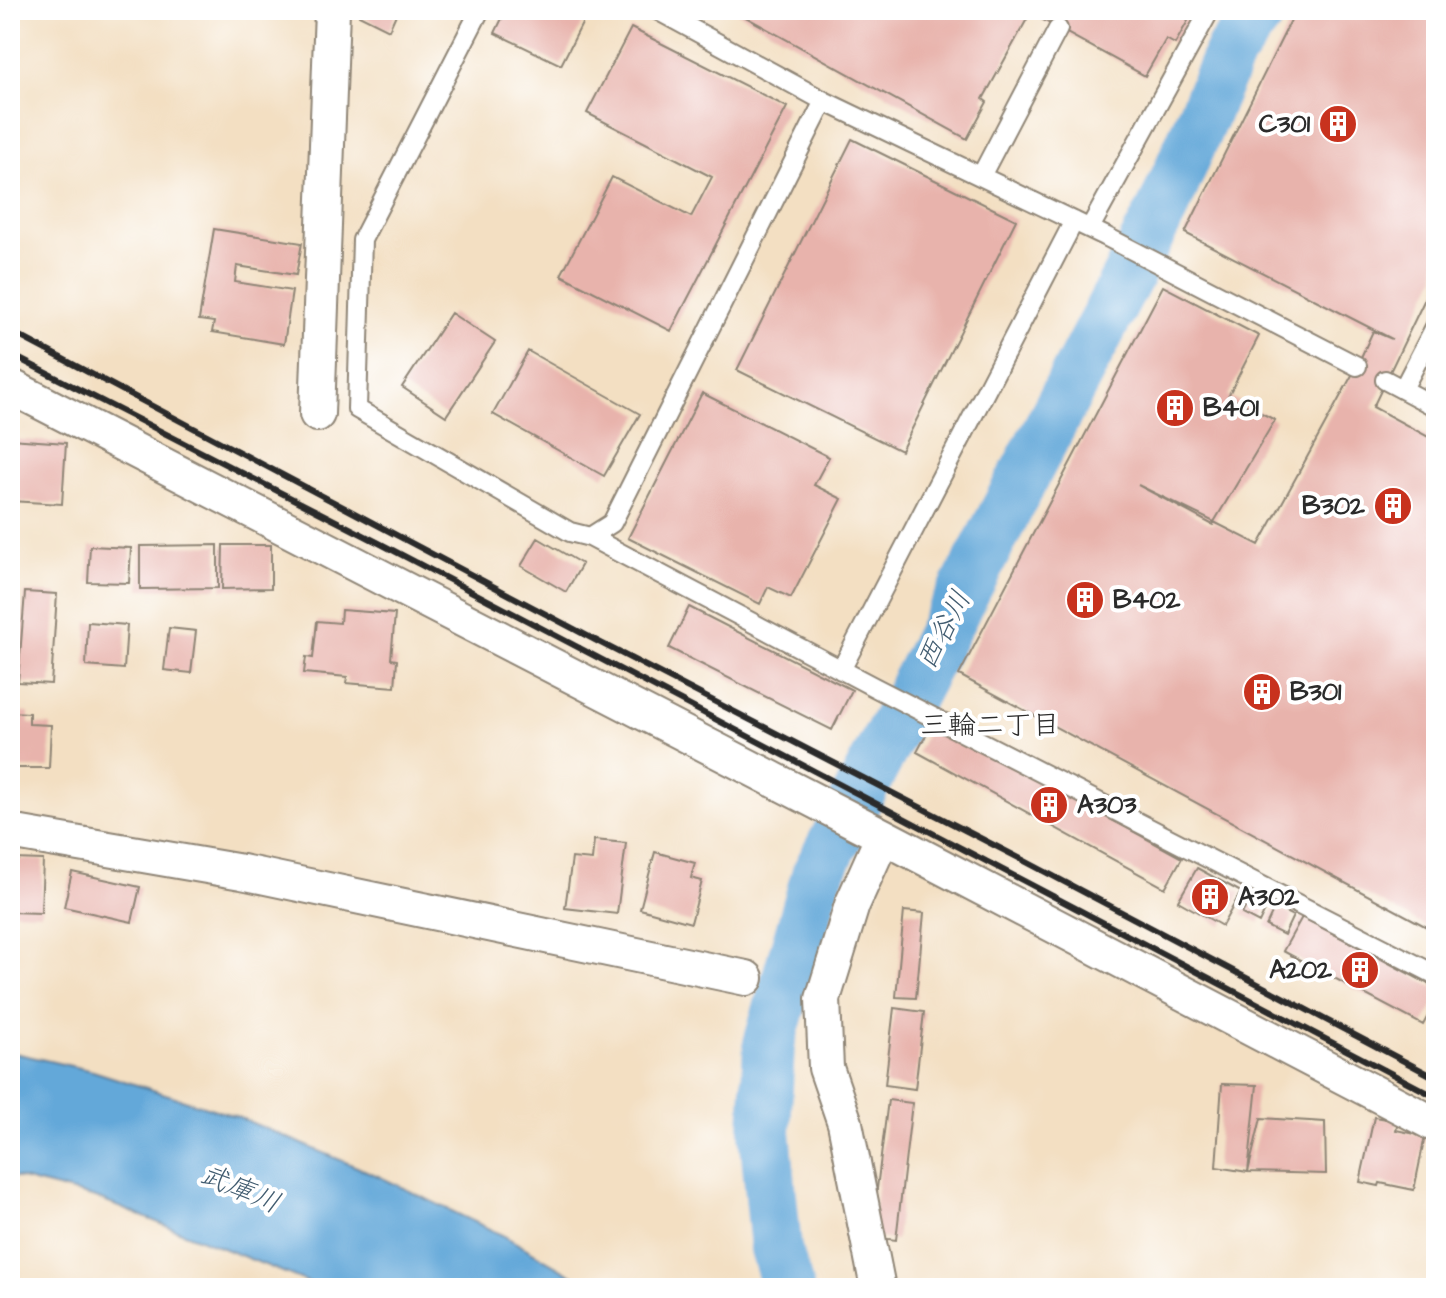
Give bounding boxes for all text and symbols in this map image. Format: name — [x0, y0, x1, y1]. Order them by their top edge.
building icon: C301 — [1317, 103, 1359, 145]
place label: C301 — [1259, 106, 1311, 142]
building icon: B401 — [1154, 387, 1196, 429]
place label: B401 — [1203, 390, 1260, 426]
building icon: B302 — [1372, 485, 1414, 527]
place label: B302 — [1302, 488, 1365, 524]
building icon: B402 — [1064, 579, 1106, 621]
place label: B402 — [1113, 582, 1181, 618]
water label: 西谷川 — [908, 584, 980, 676]
building icon: B301 — [1241, 671, 1283, 713]
place label: B301 — [1290, 674, 1342, 710]
district label: 三輪二丁目 — [920, 706, 1060, 745]
building icon: A303 — [1028, 784, 1070, 826]
place label: A303 — [1077, 787, 1137, 823]
building icon: A302 — [1189, 876, 1231, 918]
place label: A302 — [1238, 879, 1299, 915]
building icon: A202 — [1339, 949, 1381, 991]
place label: A202 — [1269, 952, 1332, 988]
water label: 武庫川 — [194, 1155, 286, 1223]

